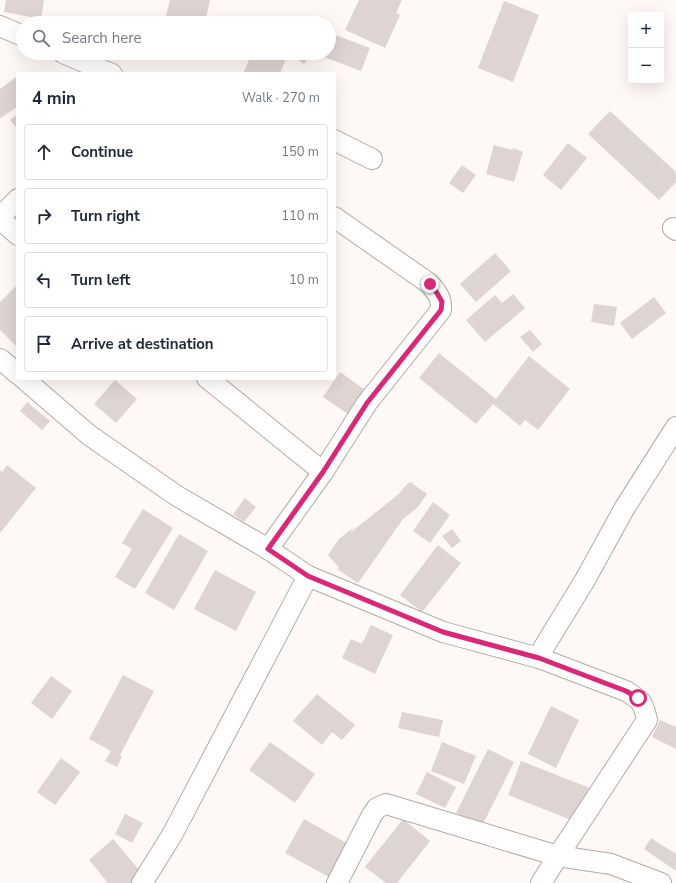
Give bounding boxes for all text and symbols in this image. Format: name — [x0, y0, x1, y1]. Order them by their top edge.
map controls — [628, 12, 664, 84]
button: + — [628, 12, 664, 48]
search box — [16, 16, 336, 60]
icon: search — [30, 27, 52, 49]
text: Search here — [62, 28, 142, 48]
button: − — [628, 48, 664, 84]
text: 4 min — [32, 87, 76, 110]
text: Walk · 270 m — [242, 89, 320, 107]
icon: ahead — [33, 141, 55, 163]
text: Continue — [71, 142, 133, 162]
text: 150 m — [281, 143, 319, 161]
icon: right — [33, 205, 55, 227]
text: Turn right — [71, 206, 140, 226]
text: 110 m — [281, 207, 319, 225]
icon: left — [33, 269, 55, 291]
text: Turn left — [71, 270, 130, 290]
text: 10 m — [289, 271, 319, 289]
route end — [421, 275, 439, 293]
icon: arrive — [33, 333, 55, 355]
text: Arrive at destination — [71, 334, 214, 354]
route start — [629, 689, 647, 707]

